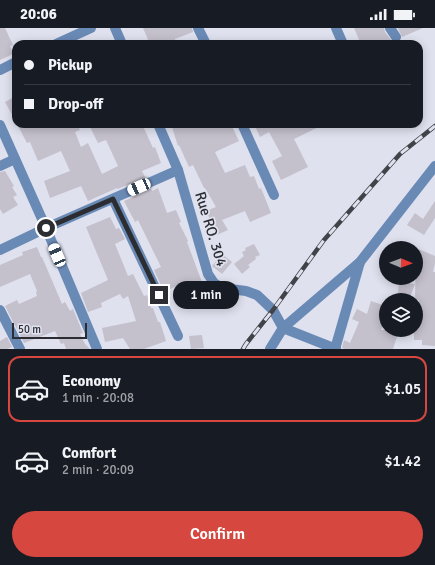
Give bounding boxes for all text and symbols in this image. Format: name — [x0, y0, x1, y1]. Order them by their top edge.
text: 20:06 — [20, 5, 57, 23]
text: Pickup — [48, 56, 92, 74]
text: Drop-off — [48, 95, 103, 113]
car — [126, 177, 152, 197]
street label: Rue RO. 304 — [191, 189, 231, 269]
route start — [37, 219, 55, 237]
north arrow — [379, 241, 423, 285]
map controls — [379, 241, 423, 337]
car — [47, 242, 67, 268]
callout: 1 min — [173, 281, 239, 309]
route end — [150, 286, 168, 304]
text: 1 min — [190, 287, 222, 303]
button: layers — [379, 293, 423, 337]
scale bar — [12, 321, 87, 340]
text: 50 m — [18, 323, 41, 336]
icon: car — [14, 371, 50, 407]
text: Economy — [62, 372, 121, 390]
text: $1.05 — [384, 380, 421, 398]
text: 1 min · 20:08 — [62, 390, 134, 406]
icon: car — [14, 443, 50, 479]
text: Comfort — [62, 444, 116, 462]
text: $1.42 — [384, 452, 421, 470]
text: 2 min · 20:09 — [62, 462, 134, 478]
button: Confirm — [12, 511, 423, 557]

